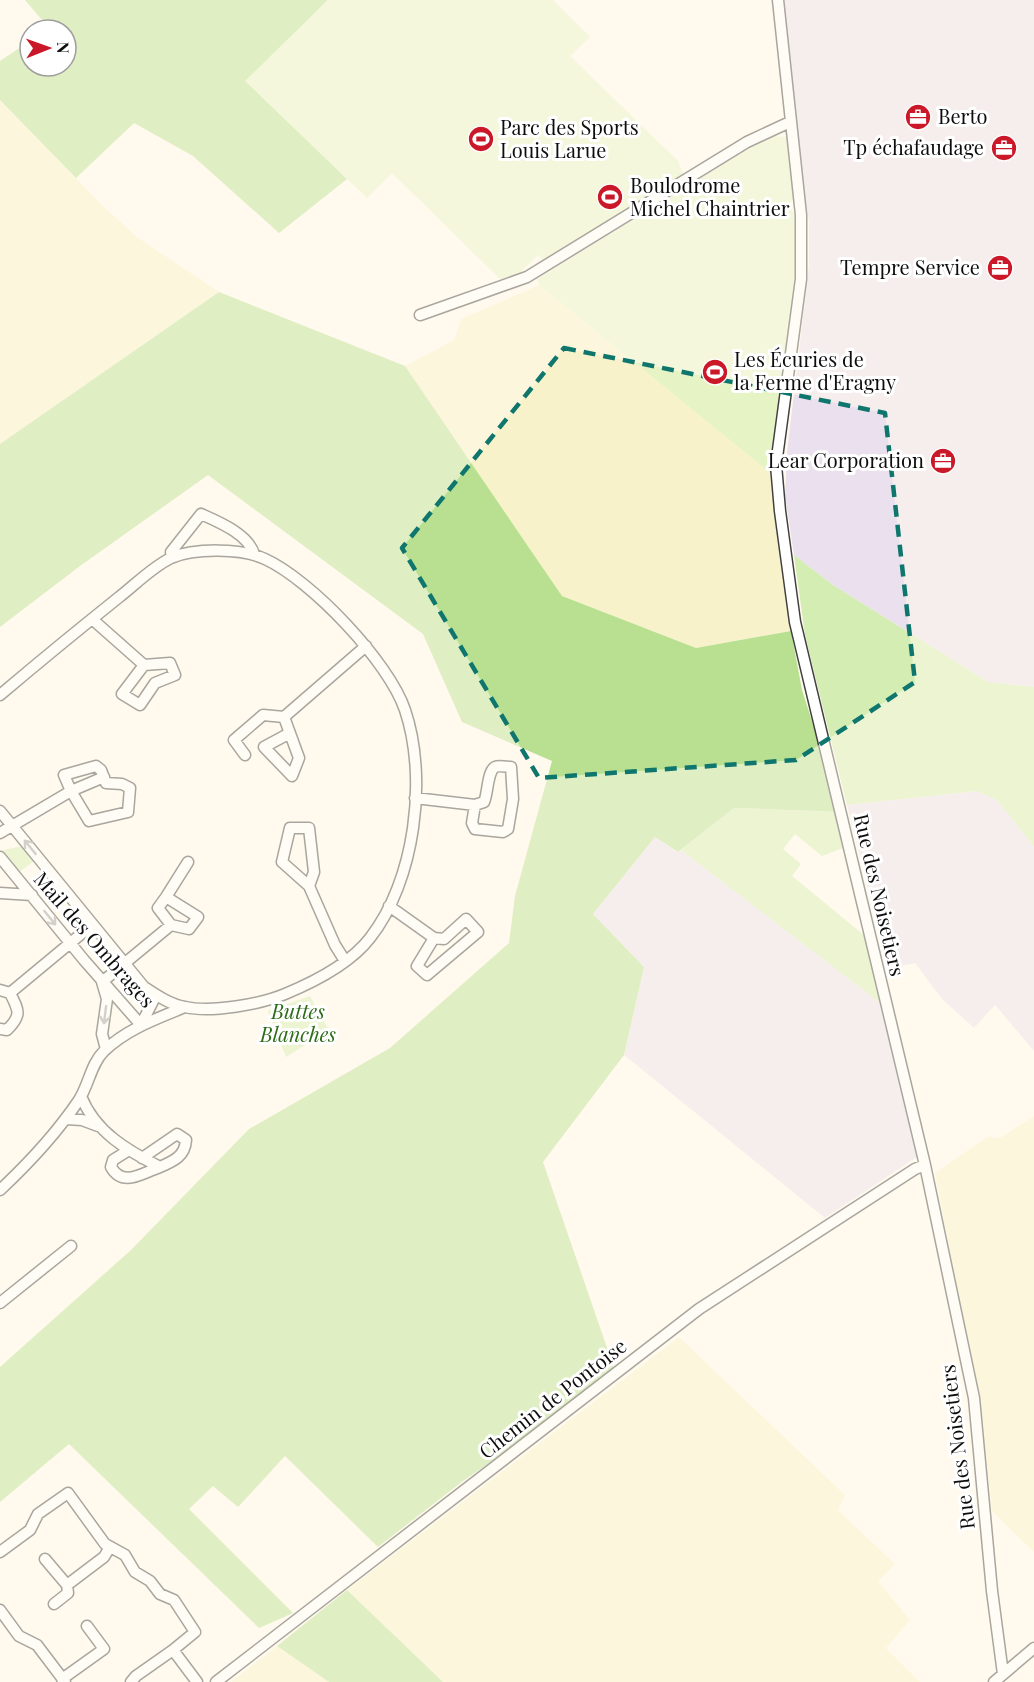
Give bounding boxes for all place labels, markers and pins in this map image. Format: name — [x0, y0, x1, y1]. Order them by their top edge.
office icon: Berto — [903, 102, 933, 132]
place label: Berto — [938, 102, 988, 129]
place label: Parc des Sports Louis Larue — [500, 113, 639, 163]
sports icon: Parc des Sports Louis Larue — [466, 124, 496, 154]
place label: Tp échafaudage — [843, 133, 984, 160]
office icon: Tp échafaudage — [989, 133, 1019, 163]
place label: Boulodrome Michel Chaintrier — [630, 171, 790, 221]
sports icon: Boulodrome Michel Chaintrier — [595, 182, 625, 212]
place label: Tempre Service — [840, 253, 980, 280]
office icon: Tempre Service — [985, 253, 1015, 283]
place label: Les Écuries de la Ferme d'Eragny — [734, 345, 896, 395]
sports icon: Les Écuries de la Ferme d'Eragny — [700, 357, 730, 387]
place label: Lear Corporation — [768, 446, 924, 473]
office icon: Lear Corporation — [928, 446, 958, 476]

